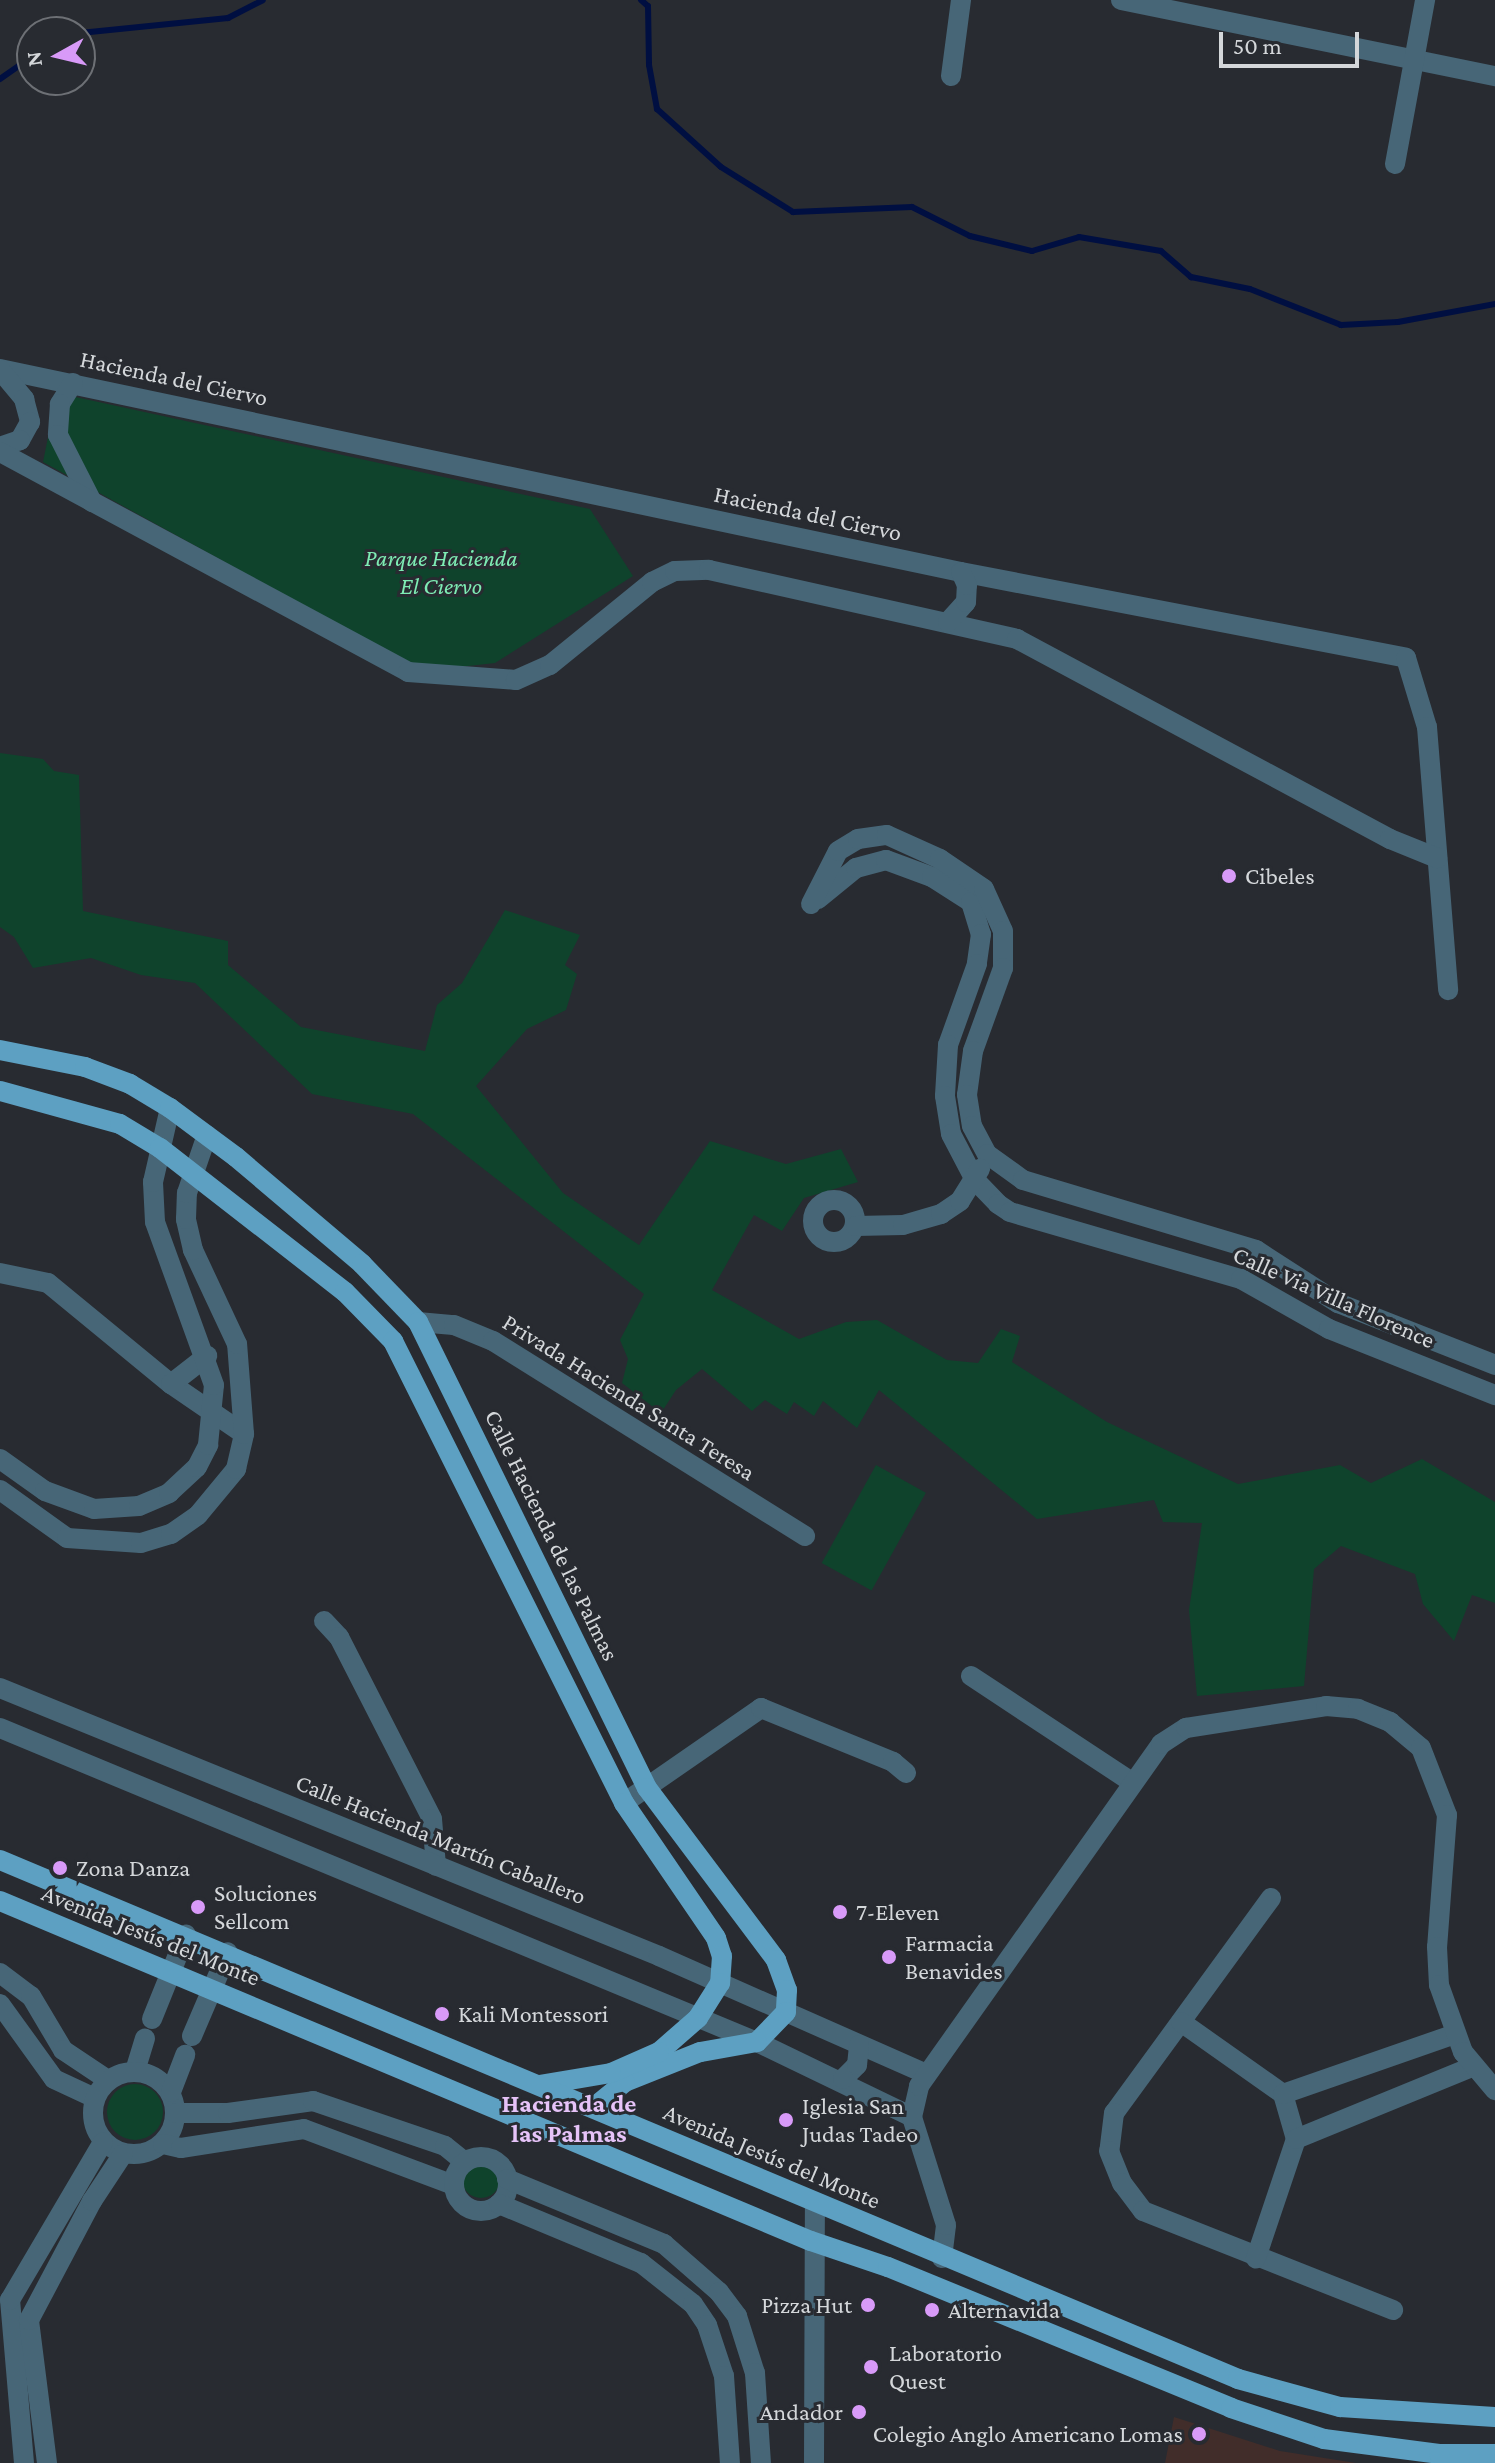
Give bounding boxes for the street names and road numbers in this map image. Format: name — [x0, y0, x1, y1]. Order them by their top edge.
street label: Hacienda del Ciervo — [78, 344, 270, 412]
street label: Hacienda del Ciervo — [712, 479, 904, 547]
street label: Calle Via Villa Florence — [1229, 1240, 1439, 1354]
street label: Privada Hacienda Santa Teresa — [497, 1307, 761, 1487]
street label: Calle Hacienda de las Palmas — [479, 1405, 625, 1665]
street label: Calle Hacienda Martín Caballero — [292, 1768, 590, 1910]
street label: Avenida Jesús del Monte — [38, 1878, 264, 1992]
street label: Avenida Jesús del Monte — [659, 2097, 885, 2215]

